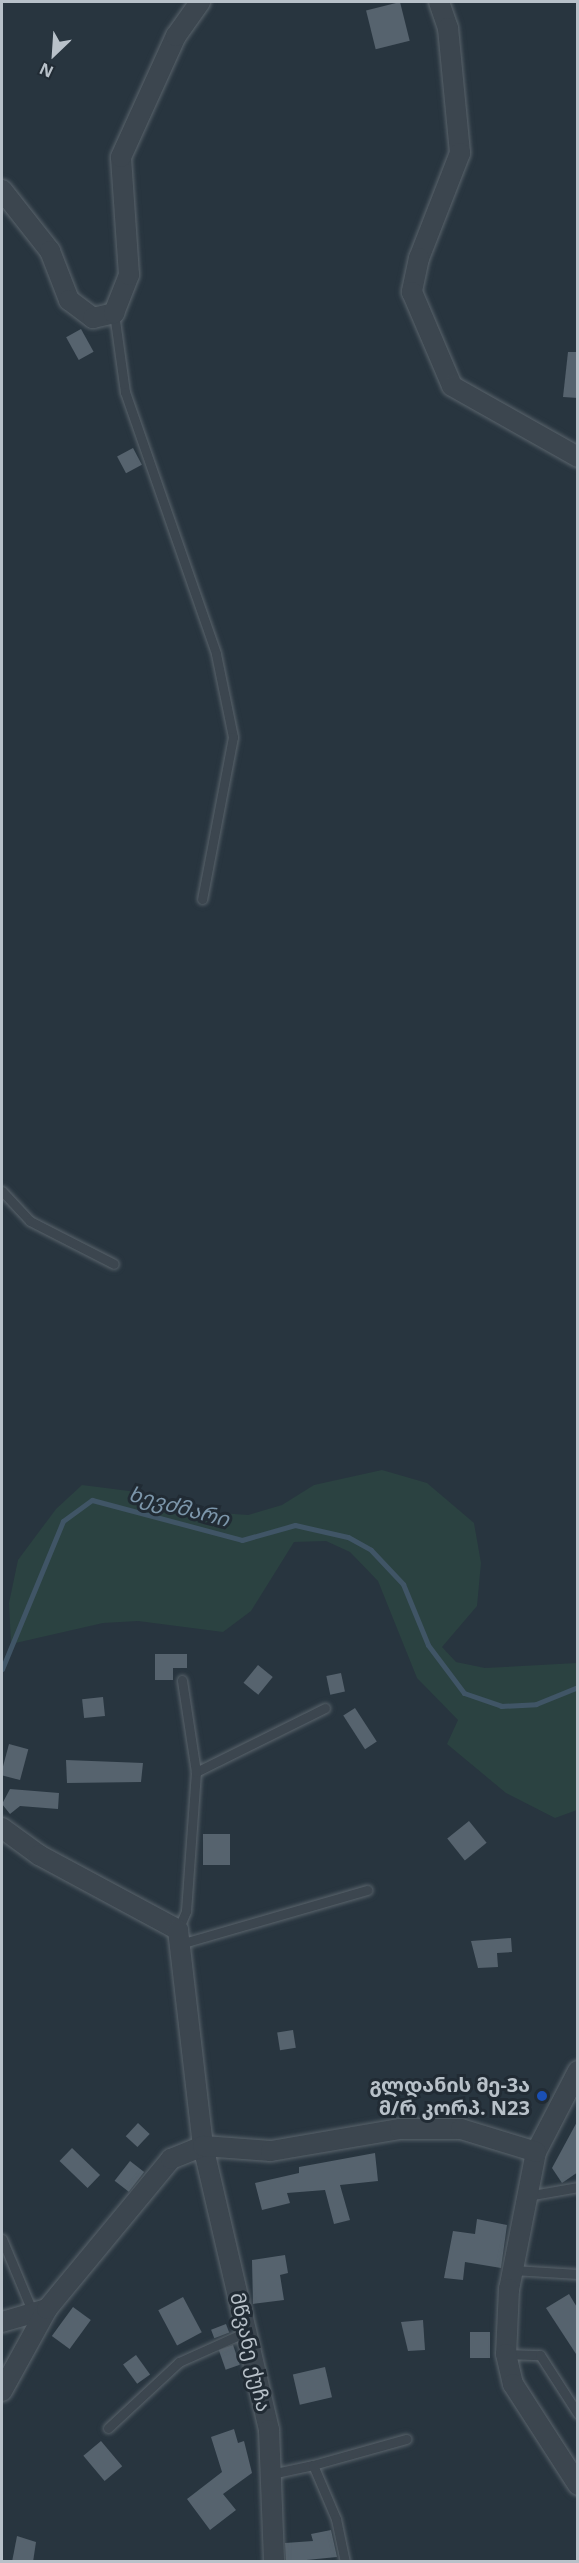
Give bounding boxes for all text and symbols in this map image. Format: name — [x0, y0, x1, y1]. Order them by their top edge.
north arrow — [24, 24, 84, 84]
text: N — [36, 58, 57, 83]
water label: ხევძმარი — [126, 1481, 232, 1531]
place label: გლდანის მე-3ა მ/რ კორპ. N23 — [369, 2072, 530, 2119]
marker: გლდანის მე-3ა მ/რ კორპ. N23 — [535, 2089, 549, 2103]
street label: მწვანე ქუჩა — [226, 2290, 276, 2414]

